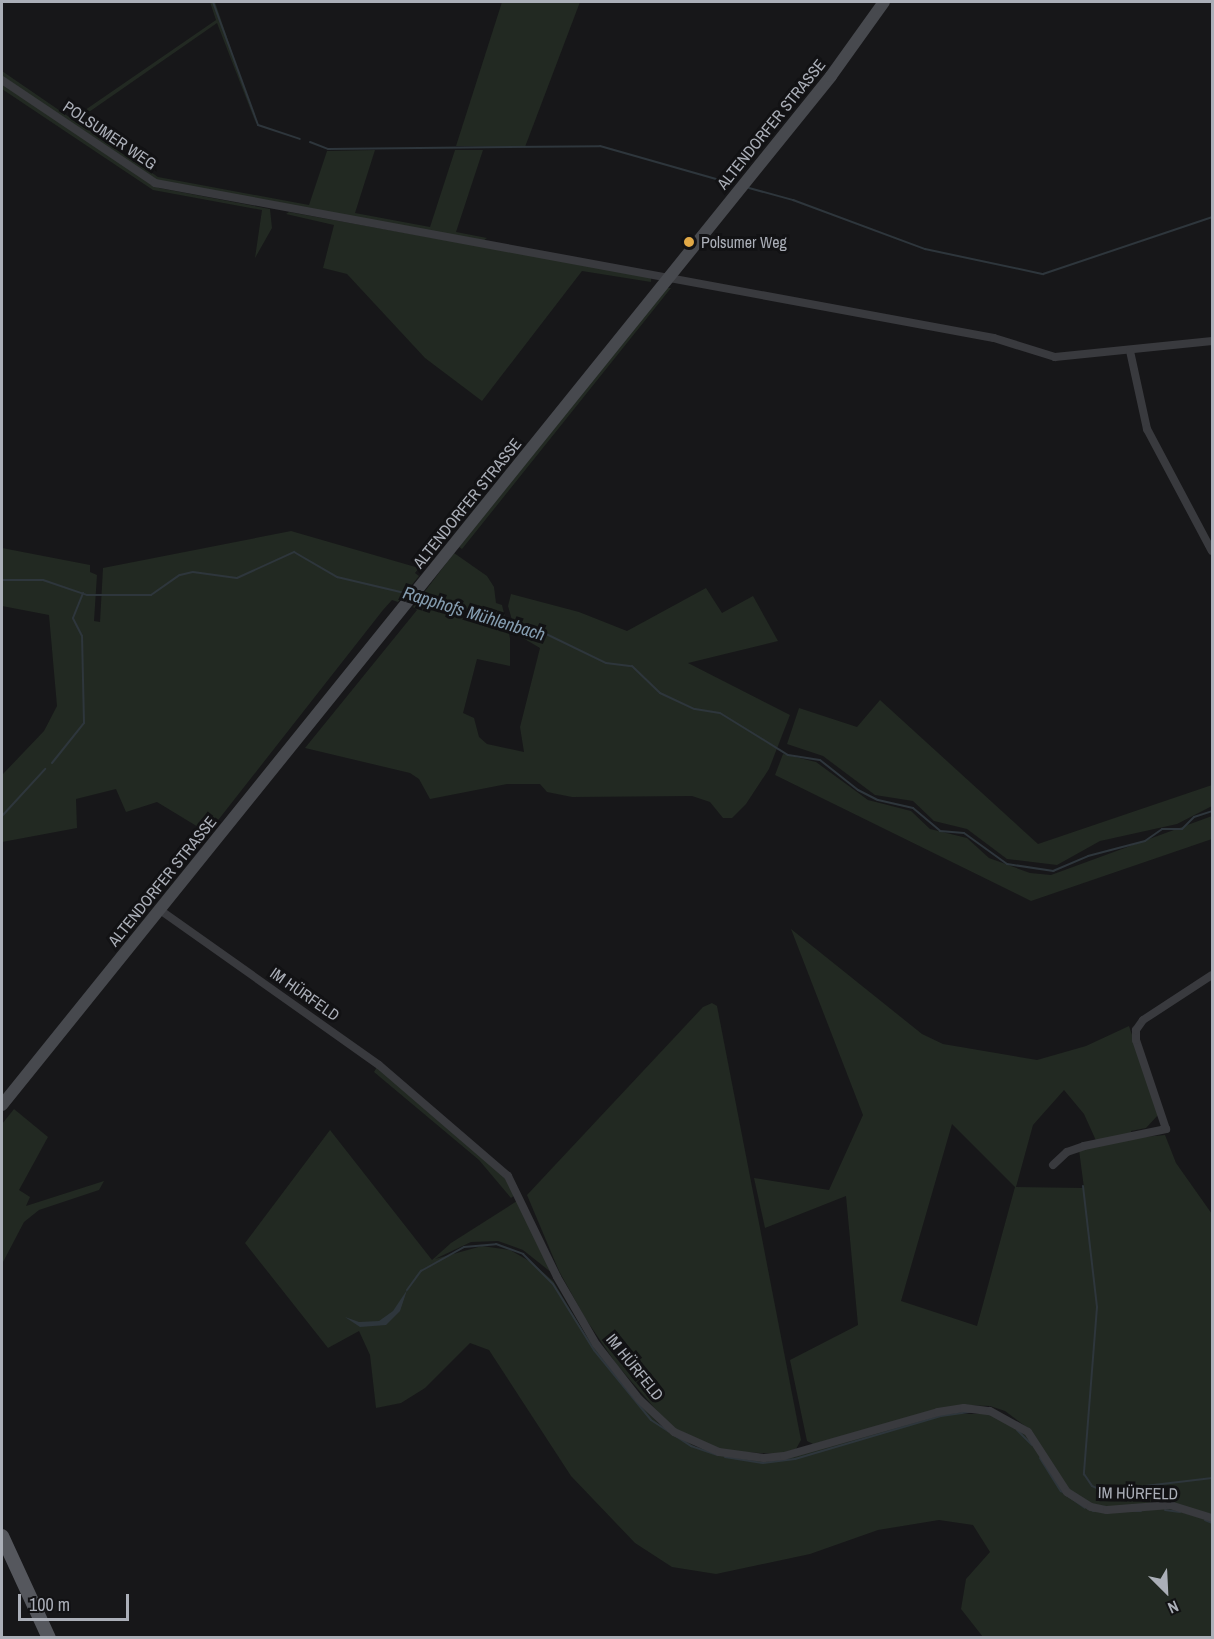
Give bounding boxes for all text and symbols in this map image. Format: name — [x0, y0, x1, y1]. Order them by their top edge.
street label: ALTENDORFER STRASSE — [713, 55, 829, 193]
street label: POLSUMER WEG — [60, 97, 160, 173]
place label: Polsumer Weg — [701, 232, 787, 252]
marker: Polsumer Weg — [682, 235, 696, 249]
street label: ALTENDORFER STRASSE — [409, 434, 525, 572]
water label: Rapphofs Mühlenbach — [400, 582, 548, 646]
street label: ALTENDORFER STRASSE — [104, 812, 220, 950]
street label: IM HÜRFELD — [267, 963, 343, 1025]
street label: IM HÜRFELD — [602, 1330, 668, 1404]
street label: IM HÜRFELD — [1098, 1483, 1178, 1503]
north arrow — [1136, 1561, 1196, 1621]
scale bar — [21, 1582, 132, 1620]
text: 100 m — [29, 1592, 70, 1617]
text: N — [1165, 1595, 1182, 1619]

